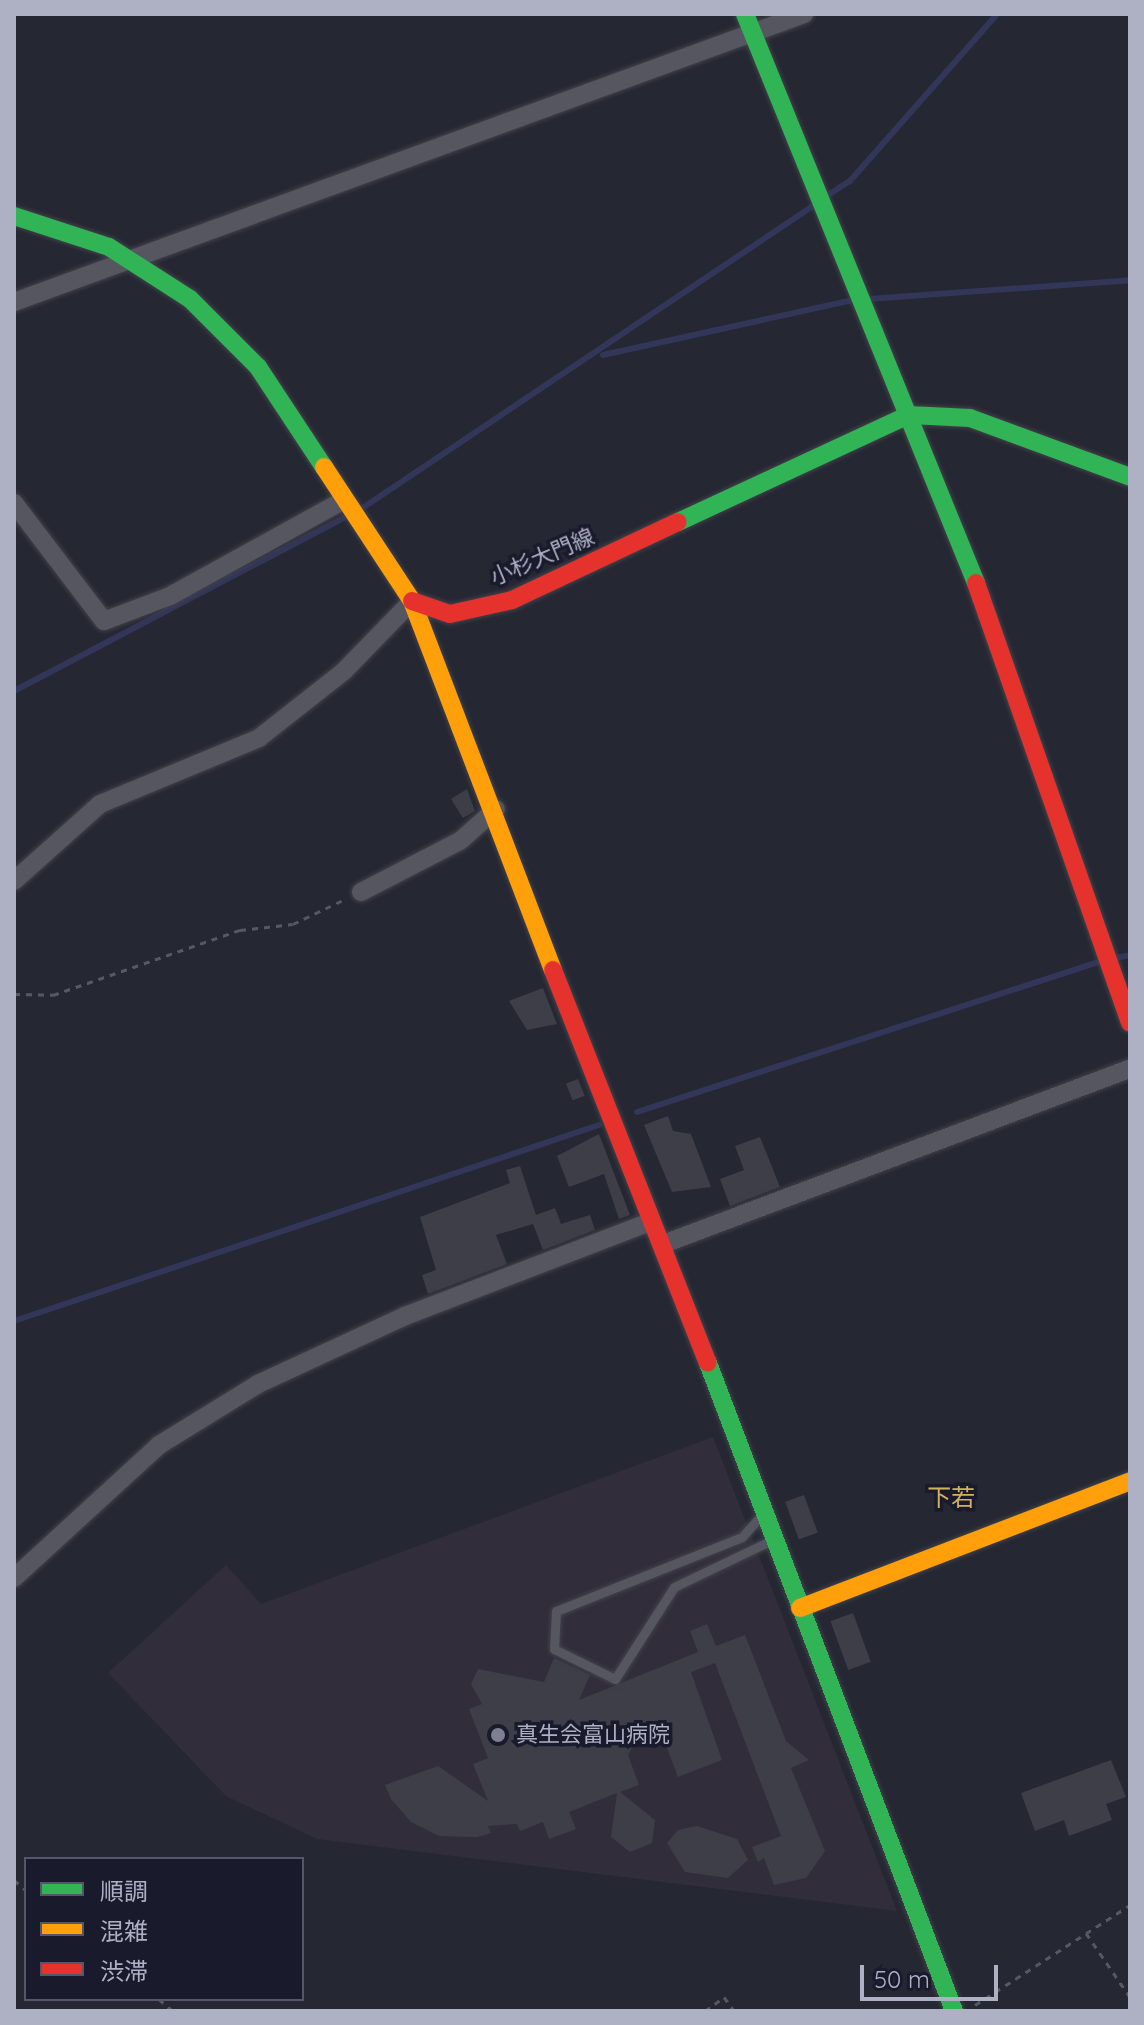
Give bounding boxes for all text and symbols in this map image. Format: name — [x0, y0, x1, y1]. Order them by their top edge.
street label: 小杉大門線 — [486, 523, 598, 591]
district label: 下若 — [927, 1484, 975, 1512]
place label: 真生会富山病院 — [516, 1722, 670, 1748]
marker: 真生会富山病院 — [487, 1724, 509, 1746]
legend — [24, 1857, 304, 2001]
text: 順調 — [100, 1876, 148, 1906]
text: 混雑 — [100, 1916, 148, 1946]
scale bar — [864, 1949, 1002, 1999]
text: 渋滞 — [100, 1956, 148, 1986]
text: 50 m — [874, 1964, 930, 1994]

